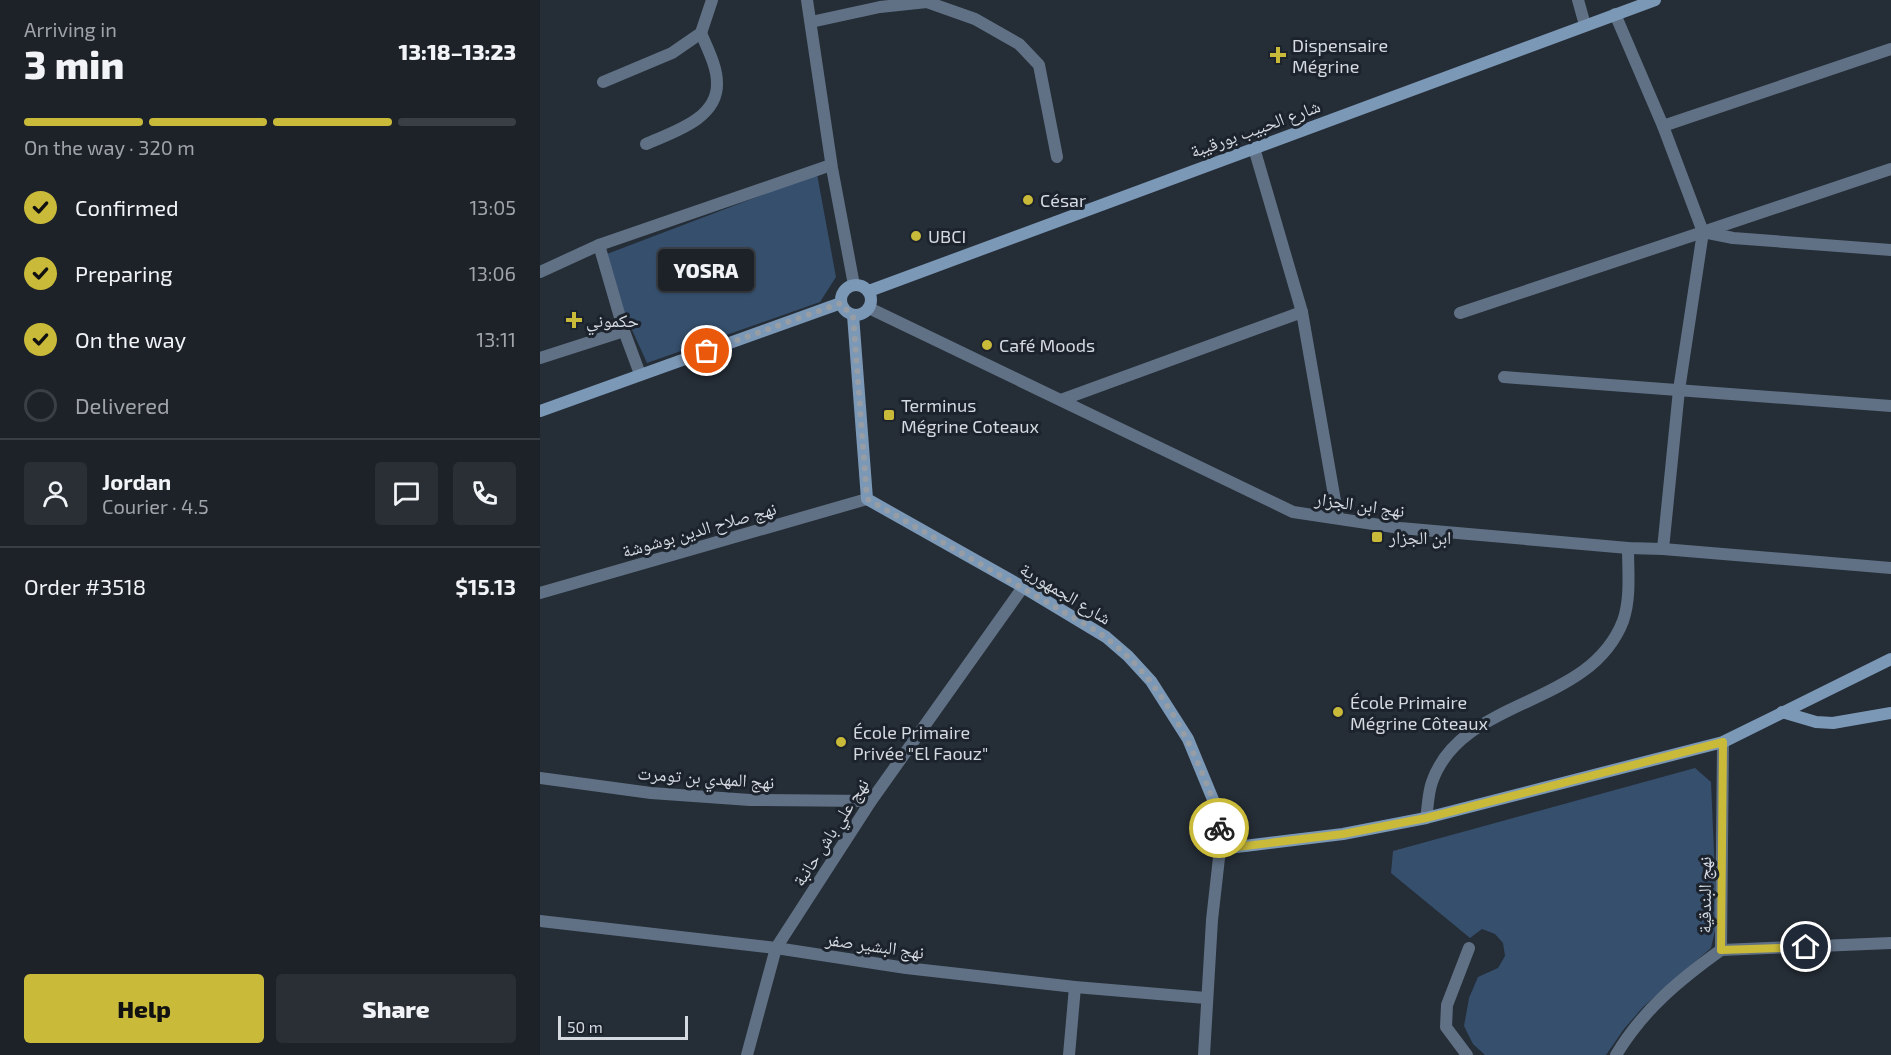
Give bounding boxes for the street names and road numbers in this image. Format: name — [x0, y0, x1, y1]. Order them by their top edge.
street label: شارع الحبيب بورقيبة — [1187, 94, 1323, 163]
street label: نهج ابن الجزار — [1313, 487, 1406, 523]
street label: نهج صلاح الدين بوشوشة — [619, 496, 779, 563]
street label: شارع الجمهورية — [1016, 557, 1116, 630]
street label: نهج المهدي بن تومرت — [636, 761, 775, 797]
street label: نهج علي باش حانبة — [787, 774, 877, 892]
street label: نهج البندقية — [1693, 856, 1717, 934]
street label: نهج البشير صفر — [823, 927, 926, 965]

